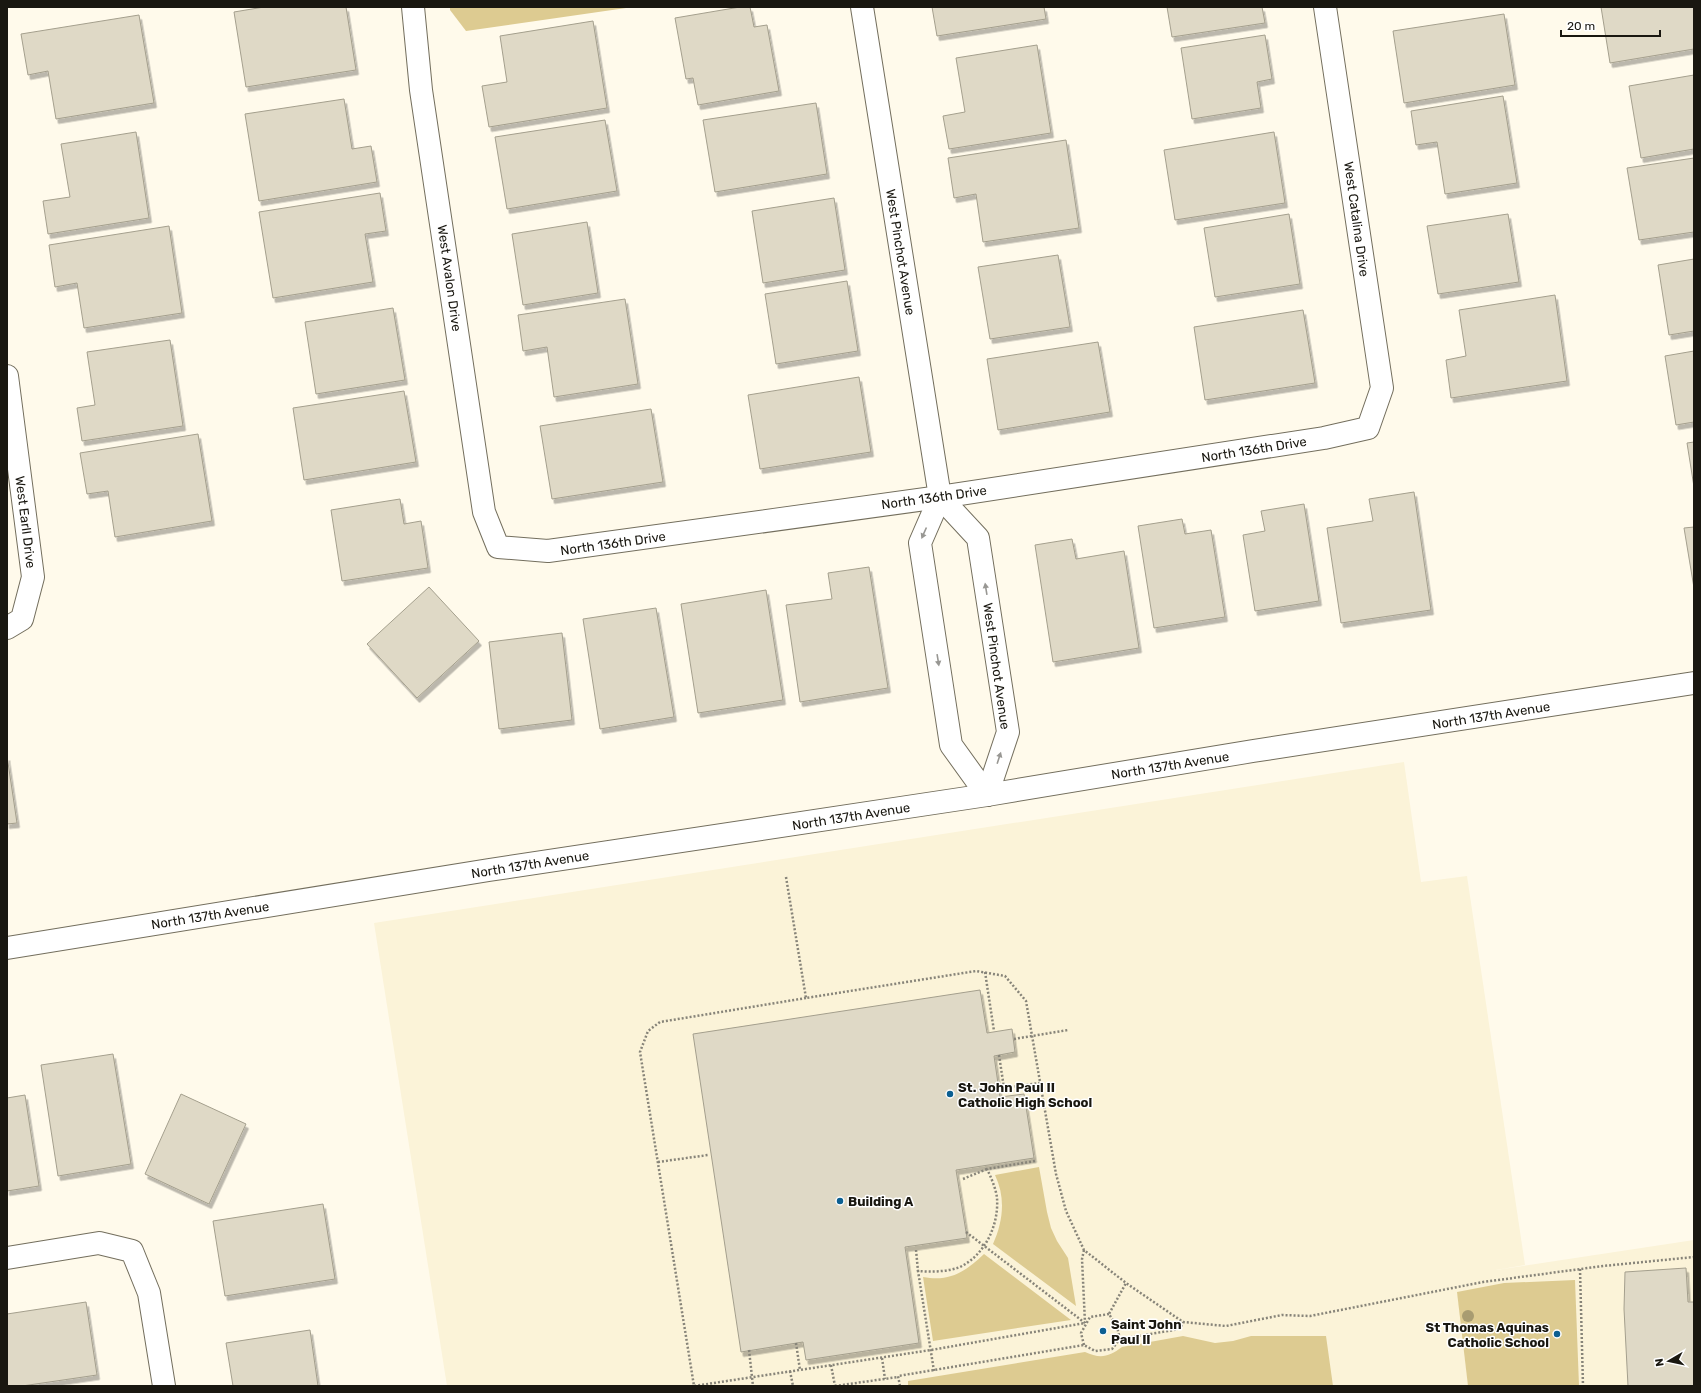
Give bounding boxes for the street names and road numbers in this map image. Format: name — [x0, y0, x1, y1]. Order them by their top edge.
street label: West Catalina Drive — [1341, 161, 1372, 278]
street label: West Pinchot Avenue — [883, 188, 918, 316]
street label: West Avalon Drive — [435, 224, 464, 332]
street label: North 136th Drive — [1200, 434, 1308, 465]
street label: West Earll Drive — [12, 475, 39, 569]
street label: North 136th Drive — [880, 483, 988, 512]
street label: North 136th Drive — [559, 529, 667, 558]
street label: West Pinchot Avenue — [980, 602, 1013, 730]
street label: North 137th Avenue — [1431, 699, 1551, 732]
street label: North 137th Avenue — [1110, 749, 1230, 782]
street label: North 137th Avenue — [791, 800, 911, 833]
street label: North 137th Avenue — [470, 848, 590, 881]
street label: North 137th Avenue — [150, 899, 270, 932]

